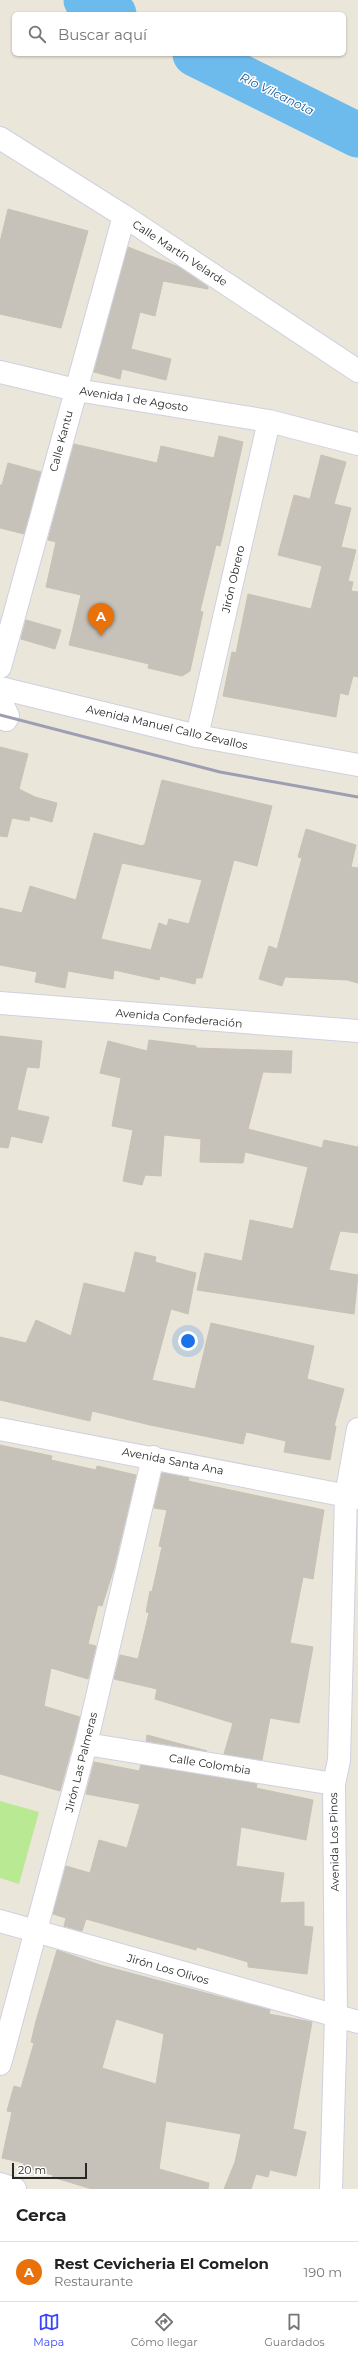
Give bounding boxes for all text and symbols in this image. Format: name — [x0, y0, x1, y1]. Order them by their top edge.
search box — [12, 12, 346, 56]
icon: search — [26, 23, 48, 45]
text: Buscar aquí — [58, 25, 147, 44]
water label: Río Vilcanota — [238, 69, 317, 118]
street label: Calle Martín Velarde — [130, 217, 230, 289]
street label: Avenida 1 de Agosto — [79, 383, 189, 415]
street label: Calle Kantu — [46, 409, 76, 473]
street label: Jirón Obrero — [218, 544, 248, 615]
pin: A — [88, 603, 114, 636]
street label: Avenida Manuel Callo Zevallos — [85, 702, 250, 753]
street label: Avenida Confederación — [115, 1005, 243, 1031]
your location — [178, 1331, 198, 1351]
street label: Avenida Santa Ana — [121, 1444, 225, 1478]
street label: Jirón Las Palmeras — [62, 1710, 100, 1814]
street label: Calle Colombia — [168, 1751, 252, 1777]
street label: Avenida Los Pinos — [326, 1792, 342, 1892]
street label: Jirón Los Olivos — [124, 1950, 211, 1988]
scale bar — [12, 2161, 87, 2180]
text: 20 m — [18, 2163, 46, 2177]
text: Cerca — [16, 2205, 66, 2225]
text: Rest Cevicheria El Comelon — [54, 2254, 269, 2273]
text: A — [24, 2264, 34, 2280]
text: 190 m — [304, 2264, 342, 2280]
text: Restaurante — [54, 2273, 133, 2289]
tab: Mapa — [33, 2311, 64, 2349]
tab: Cómo llegar — [131, 2311, 198, 2349]
tab: Guardados — [264, 2311, 325, 2349]

